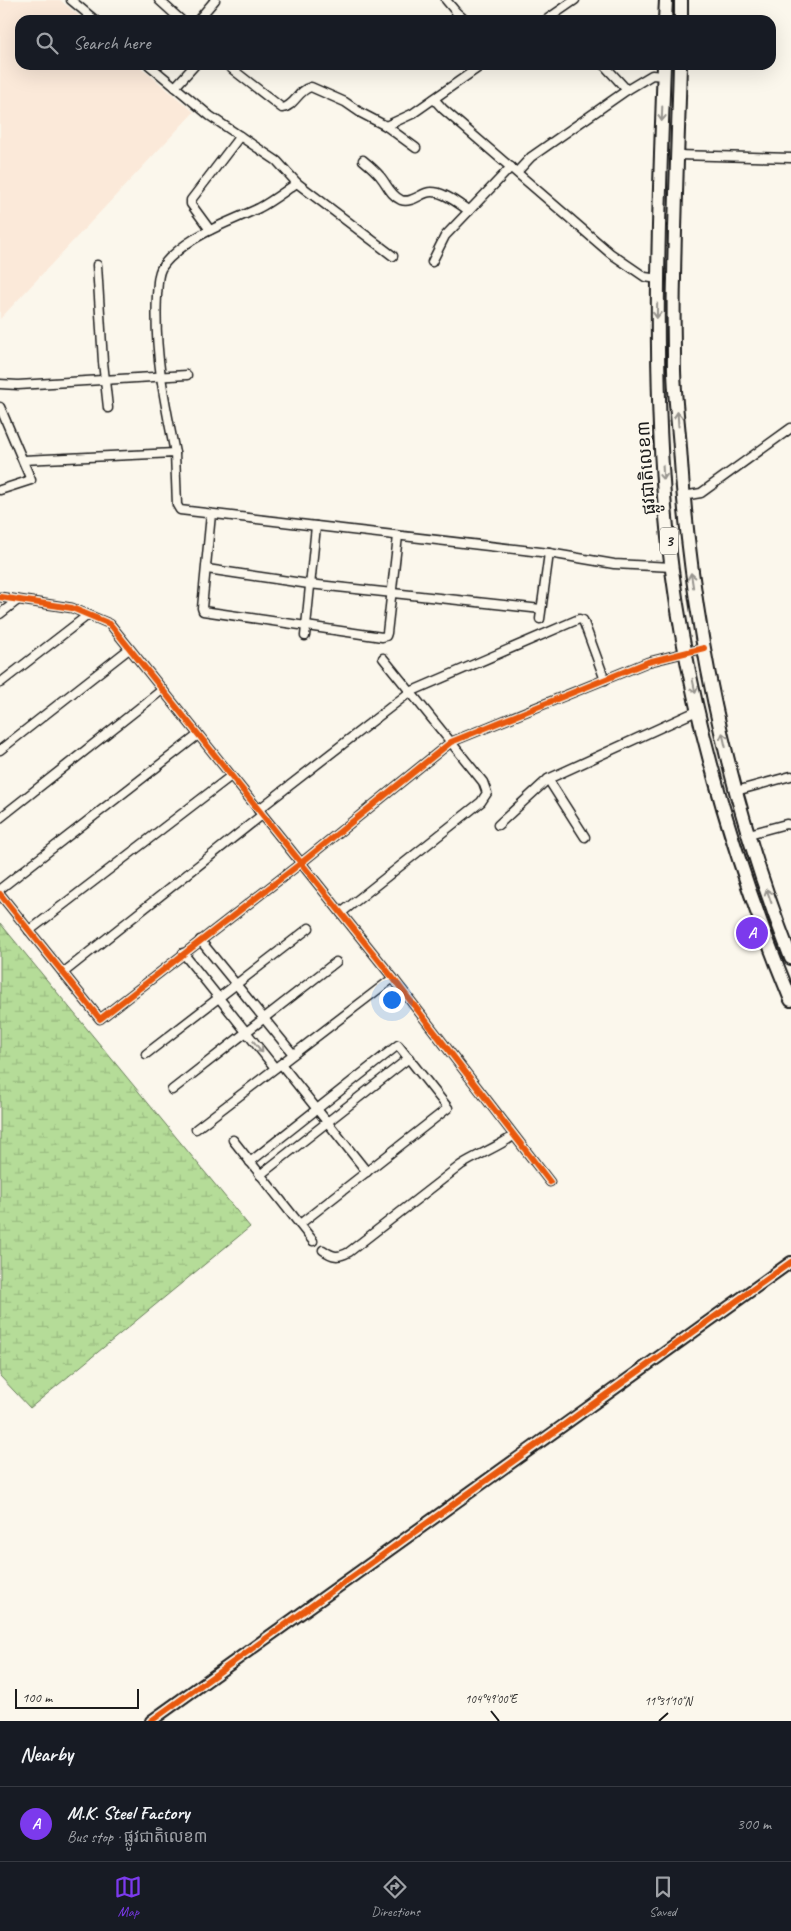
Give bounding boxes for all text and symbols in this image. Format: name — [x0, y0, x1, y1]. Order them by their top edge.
search box — [15, 15, 776, 70]
icon: search — [33, 29, 61, 57]
text: Search here — [73, 31, 150, 55]
one-way arrow — [657, 105, 667, 121]
one-way arrow — [652, 302, 662, 319]
one-way arrow — [673, 411, 682, 427]
street label: ផ្លូវជាតិលេខ៣ — [632, 420, 666, 516]
one-way arrow — [658, 465, 667, 481]
road number: 3 — [660, 528, 678, 554]
one-way arrow — [687, 573, 697, 589]
one-way arrow — [689, 678, 699, 694]
one-way arrow — [719, 732, 728, 748]
one-way arrow — [763, 888, 773, 904]
pin: A — [736, 914, 768, 952]
your location — [379, 987, 405, 1013]
one-way arrow — [252, 1040, 263, 1053]
scale bar — [15, 1686, 139, 1709]
text: 100 m — [22, 1689, 52, 1706]
text: 104°49'00"E — [465, 1691, 519, 1707]
text: 11°31'10"N — [644, 1693, 693, 1709]
text: Nearby — [20, 1741, 73, 1767]
text: M.K. Steel Factory — [67, 1801, 190, 1825]
text: A — [32, 1814, 40, 1834]
text: 300 m — [737, 1814, 771, 1834]
text: Bus stop · ផ្លូវជាតិលេខ៣ — [67, 1827, 207, 1847]
tab: Map — [114, 1873, 142, 1920]
tab: Directions — [371, 1873, 420, 1920]
tab: Saved — [649, 1873, 677, 1920]

